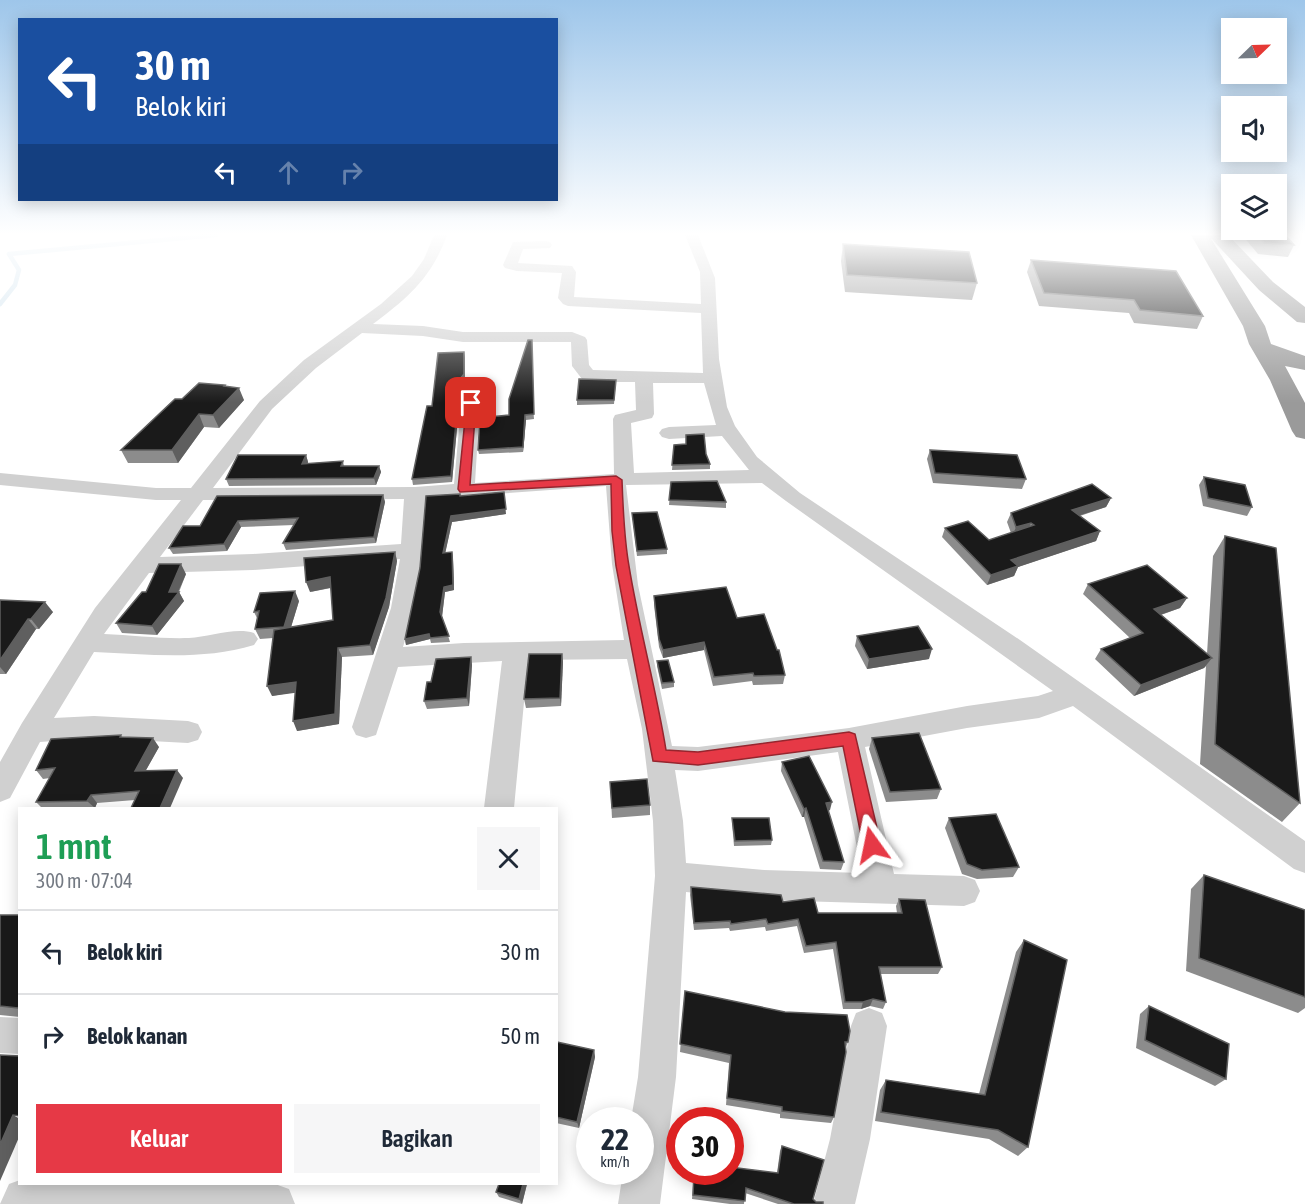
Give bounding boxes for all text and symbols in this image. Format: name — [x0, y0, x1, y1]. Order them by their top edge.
north arrow — [1221, 18, 1287, 84]
map controls — [1221, 18, 1287, 240]
text: 30 m — [135, 41, 210, 89]
icon: left — [36, 42, 114, 120]
text: Belok kiri — [135, 91, 227, 122]
button: sound — [1221, 96, 1287, 162]
icon: left — [209, 156, 242, 189]
icon: ahead — [272, 156, 305, 189]
icon: right — [335, 156, 368, 189]
button: layers — [1221, 174, 1287, 240]
pin — [445, 377, 496, 428]
icon: arrive — [454, 386, 487, 419]
position arrow — [840, 813, 904, 877]
text: 1 mnt — [36, 825, 112, 867]
button: close — [477, 827, 540, 890]
text: 300 m · 07:04 — [36, 869, 133, 892]
icon: left — [36, 936, 69, 969]
text: Belok kiri — [87, 939, 162, 965]
text: 30 m — [500, 939, 540, 965]
icon: right — [36, 1020, 69, 1053]
text: Belok kanan — [87, 1023, 188, 1049]
text: 50 m — [500, 1023, 540, 1049]
button: Keluar — [36, 1104, 282, 1173]
button: Bagikan — [294, 1104, 540, 1173]
speed limit sign: 30 — [666, 1107, 744, 1185]
text: 22 — [601, 1122, 629, 1156]
text: km/h — [600, 1153, 630, 1170]

